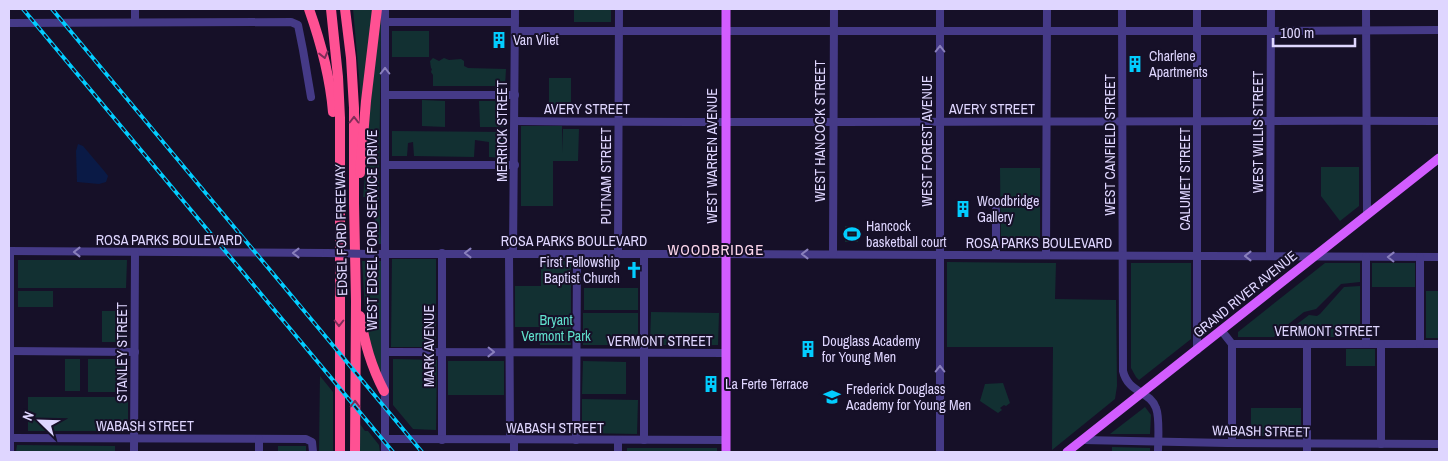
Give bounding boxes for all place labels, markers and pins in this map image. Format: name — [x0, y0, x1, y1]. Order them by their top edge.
building icon: Van Vliet — [489, 30, 509, 50]
place label: Van Vliet — [513, 31, 559, 49]
place label: Charlene Apartments — [1148, 47, 1208, 81]
building icon: Charlene Apartments — [1125, 54, 1145, 74]
place label: Woodbridge Gallery — [977, 192, 1039, 226]
building icon: Woodbridge Gallery — [953, 199, 973, 219]
place label: Hancock basketball court — [866, 217, 946, 251]
sports icon: Hancock basketball court — [842, 224, 862, 244]
place label: First Fellowship Baptist Church — [540, 253, 620, 287]
church icon: First Fellowship Baptist Church — [624, 260, 644, 280]
place label: Douglass Academy for Young Men — [822, 332, 921, 366]
building icon: Douglass Academy for Young Men — [798, 339, 818, 359]
building icon: La Ferte Terrace — [701, 374, 721, 394]
place label: La Ferte Terrace — [725, 375, 808, 393]
place label: Frederick Douglass Academy for Young Men — [845, 380, 971, 414]
school or university icon: Frederick Douglass Academy for Young Men — [822, 387, 842, 407]

